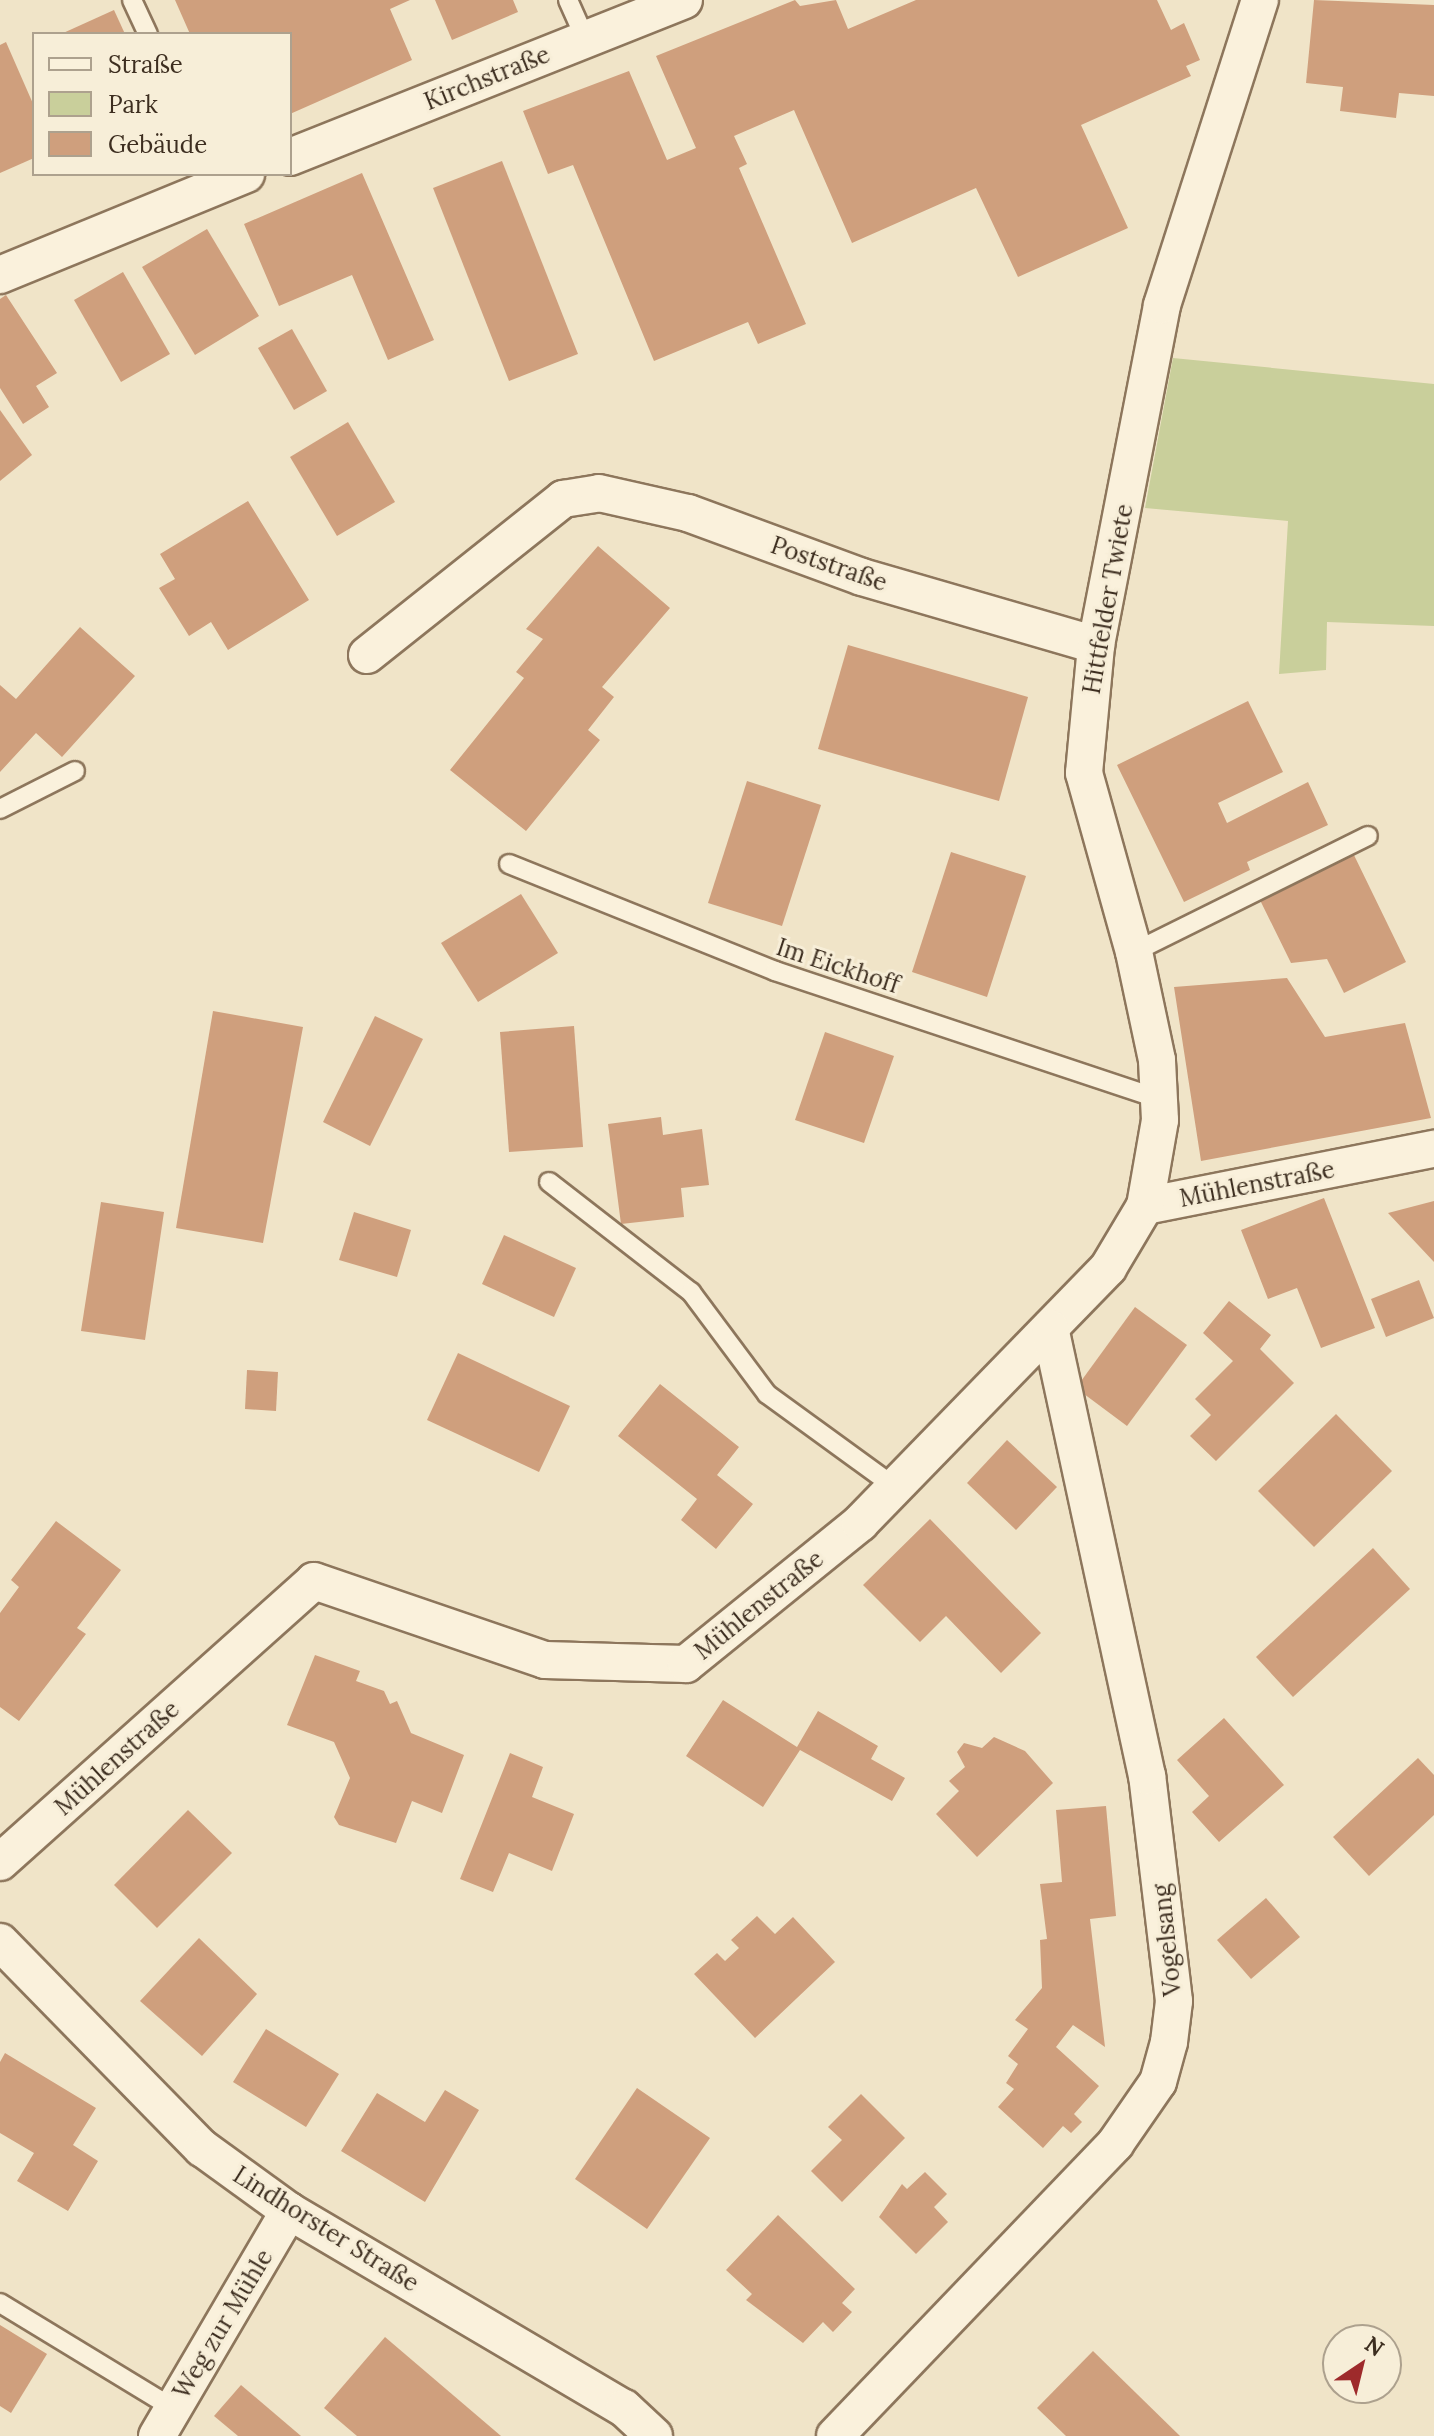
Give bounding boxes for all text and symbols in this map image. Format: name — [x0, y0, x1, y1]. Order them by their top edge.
legend — [32, 32, 292, 176]
street label: Kirchstraße — [420, 40, 554, 116]
text: Straße — [108, 49, 183, 80]
text: Park — [108, 89, 158, 120]
text: Gebäude — [108, 129, 207, 160]
street label: Hittfelder Twiete — [1077, 502, 1139, 696]
street label: Poststraße — [767, 531, 891, 597]
street label: Im Eickhoff — [773, 933, 903, 999]
street label: Mühlenstraße — [1177, 1155, 1337, 1213]
street label: Mühlenstraße — [689, 1544, 829, 1666]
street label: Mühlenstraße — [49, 1695, 185, 1821]
street label: Vogelsang — [1147, 1882, 1187, 1998]
street label: Lindhorster Straße — [228, 2160, 424, 2298]
street label: Weg zur Mühle — [167, 2244, 279, 2404]
north arrow — [1322, 2324, 1402, 2404]
text: N — [1360, 2330, 1390, 2362]

